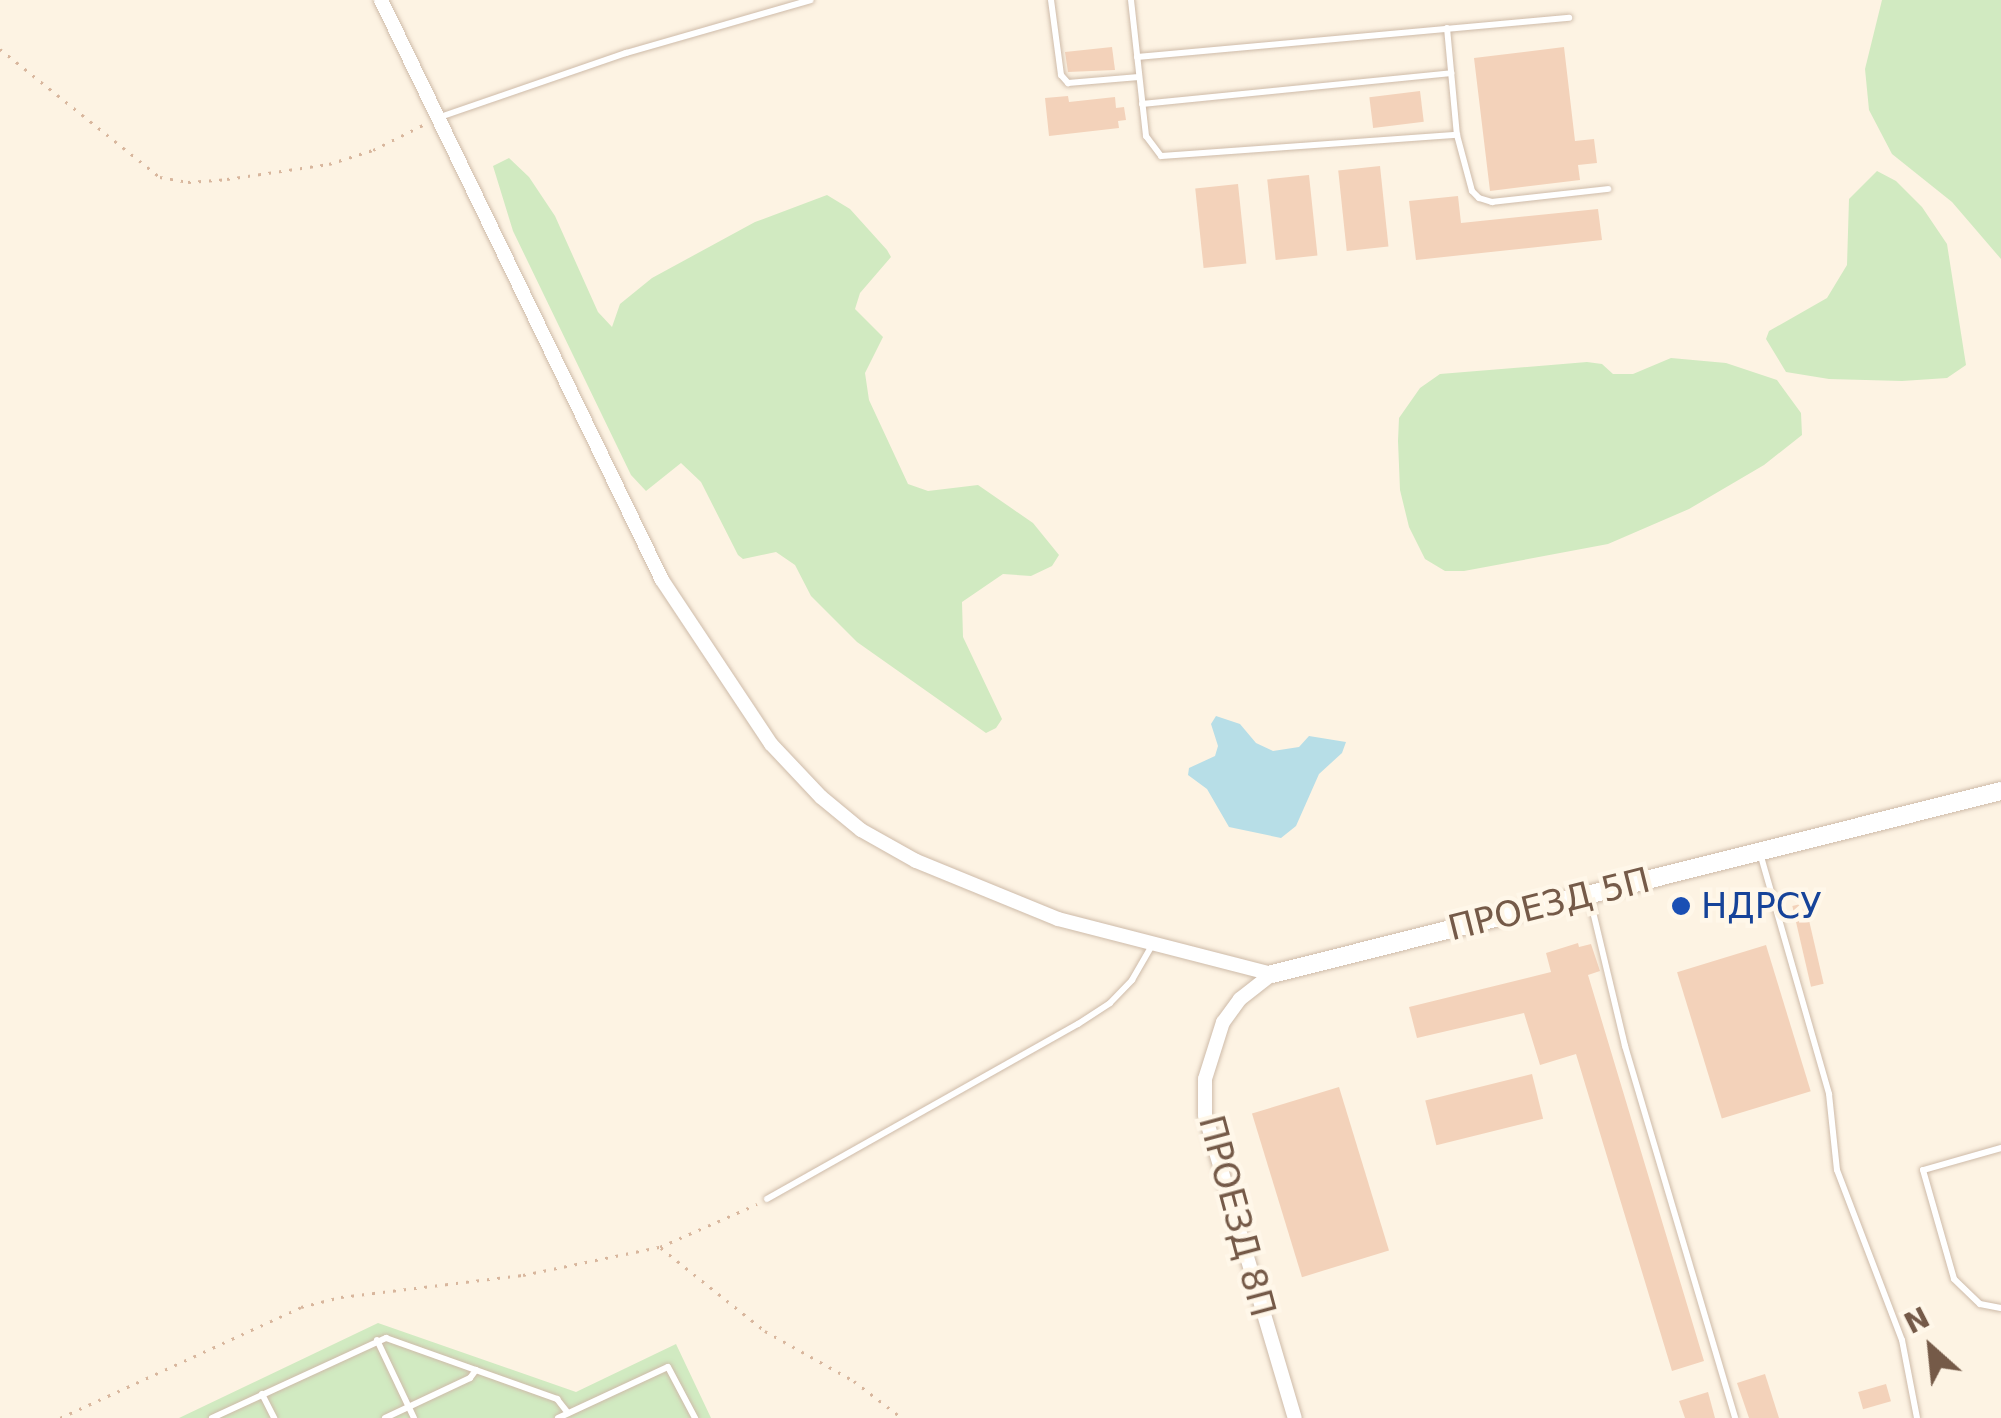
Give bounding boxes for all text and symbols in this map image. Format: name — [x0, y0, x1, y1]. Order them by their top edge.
street label: ПРОЕЗД 5П — [1444, 859, 1654, 949]
place label: НДРСУ — [1701, 885, 1822, 927]
marker: НДРСУ — [1670, 895, 1692, 917]
street label: ПРОЕЗД 8П — [1190, 1111, 1284, 1321]
north arrow — [1881, 1298, 1981, 1398]
text: N — [1899, 1301, 1935, 1341]

